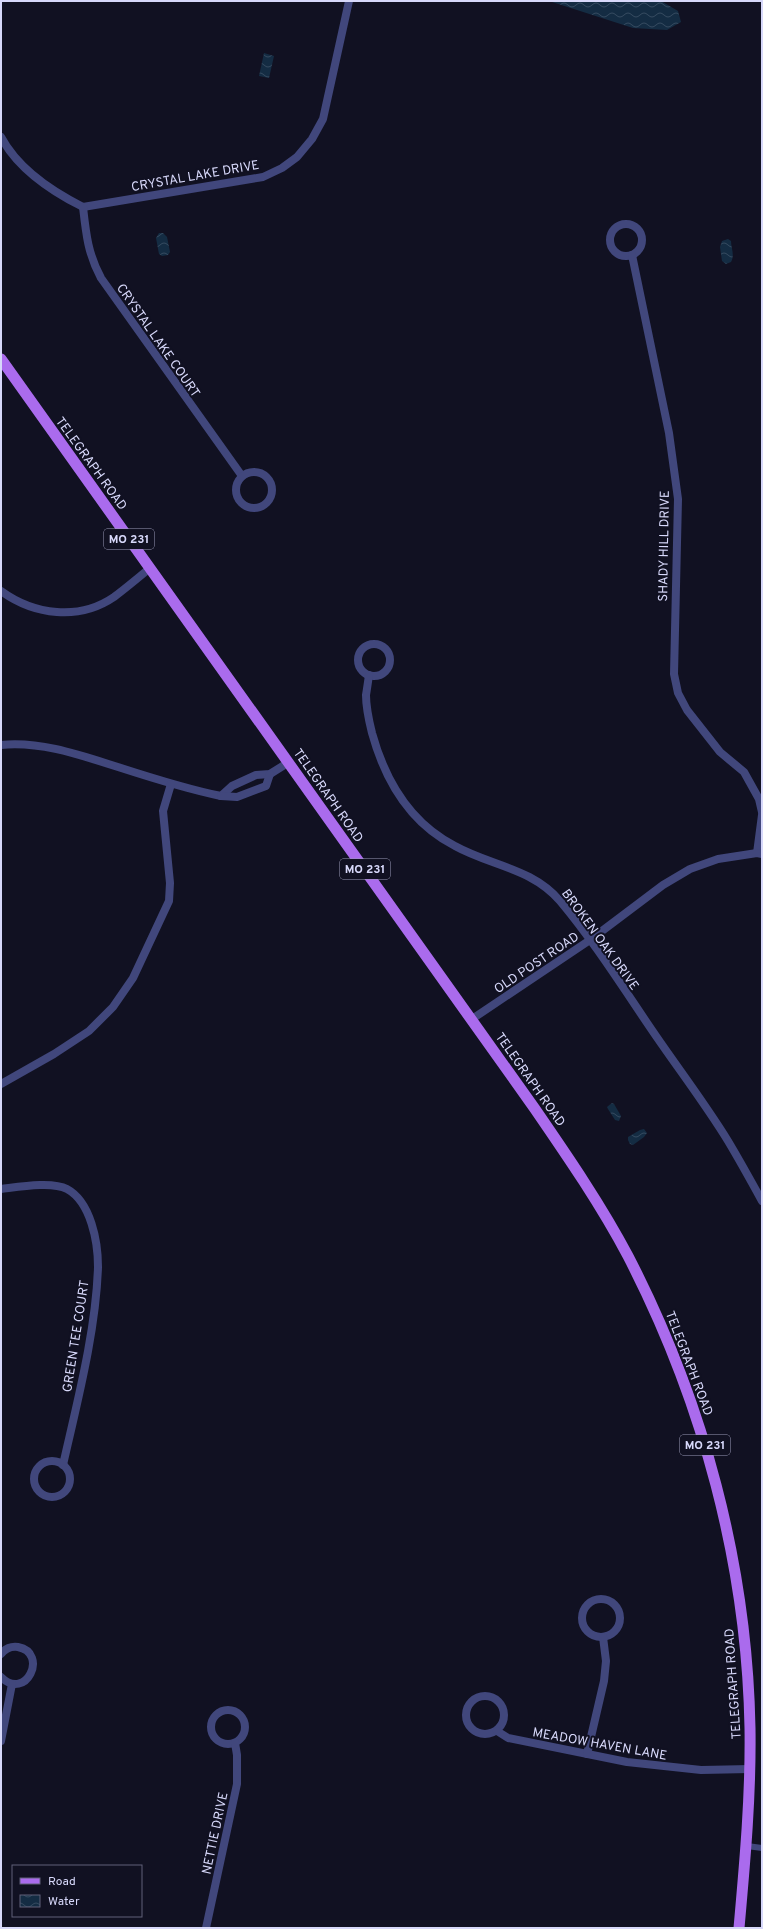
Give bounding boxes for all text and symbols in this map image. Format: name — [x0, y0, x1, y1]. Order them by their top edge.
street label: CRYSTAL LAKE DRIVE — [130, 158, 261, 196]
street label: CRYSTAL LAKE COURT — [112, 281, 203, 401]
street label: TELEGRAPH ROAD — [51, 415, 129, 514]
street label: SHADY HILL DRIVE — [656, 490, 674, 602]
road number: MO 231 — [104, 529, 154, 549]
street label: TELEGRAPH ROAD — [289, 746, 366, 846]
road number: MO 231 — [340, 859, 390, 879]
street label: BROKEN OAK DRIVE — [557, 886, 641, 994]
street label: OLD POST ROAD — [492, 929, 583, 998]
street label: TELEGRAPH ROAD — [491, 1030, 568, 1130]
street label: GREEN TEE COURT — [60, 1279, 94, 1394]
street label: TELEGRAPH ROAD — [661, 1309, 716, 1418]
road number: MO 231 — [680, 1435, 730, 1455]
street label: TELEGRAPH ROAD — [722, 1628, 746, 1740]
street label: MEADOW HAVEN LANE — [531, 1725, 668, 1765]
street label: NETTIE DRIVE — [199, 1791, 232, 1876]
legend — [12, 1865, 142, 1917]
text: Road — [48, 1874, 76, 1890]
text: Water — [48, 1894, 80, 1910]

